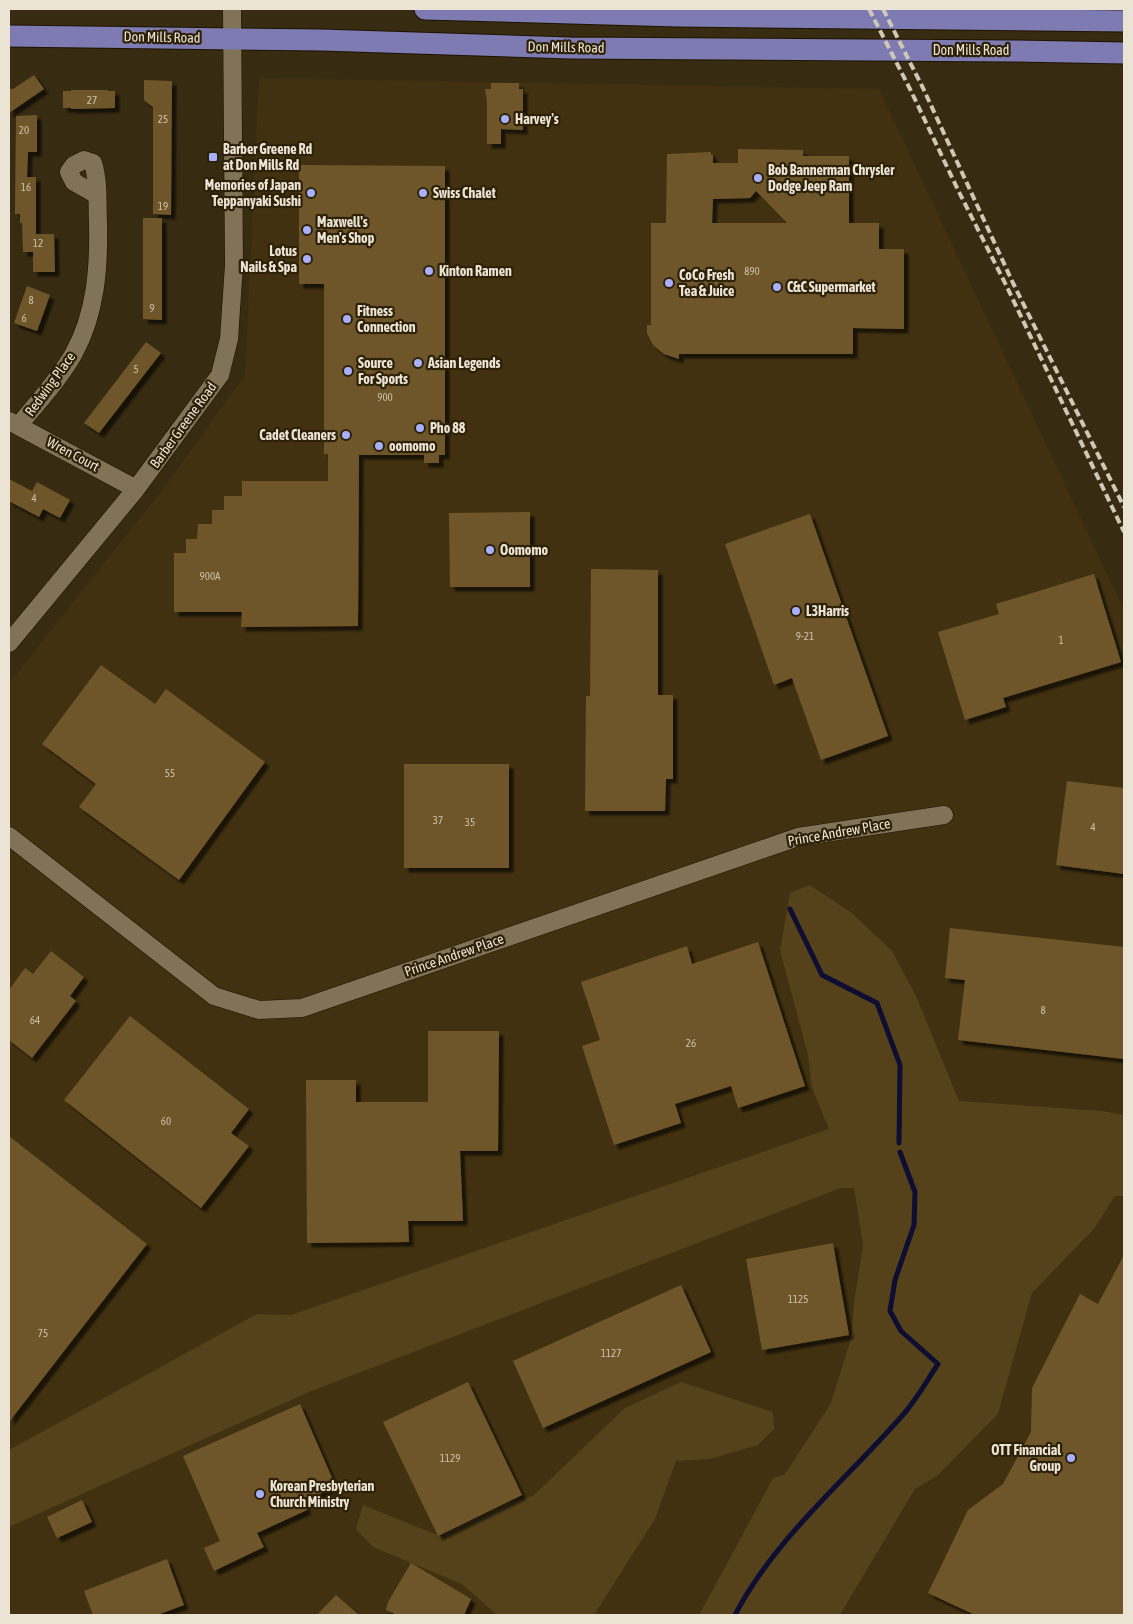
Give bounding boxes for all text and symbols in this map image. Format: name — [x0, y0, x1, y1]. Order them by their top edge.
street label: Don Mills Road — [123, 28, 201, 46]
street label: Don Mills Road — [527, 38, 605, 56]
street label: Don Mills Road — [933, 42, 1009, 58]
house number: 27 — [87, 94, 97, 106]
place label: Harvey's — [515, 111, 559, 127]
house number: 25 — [158, 113, 168, 125]
marker: Harvey's — [499, 113, 511, 125]
house number: 20 — [19, 124, 29, 136]
place label: Barber Greene Rd at Don Mills Rd — [223, 141, 313, 173]
marker: Barber Greene Rd at Don Mills Rd — [207, 151, 219, 163]
place label: Bob Bannerman Chrysler Dodge Jeep Ram — [768, 162, 895, 194]
marker: Bob Bannerman Chrysler Dodge Jeep Ram — [752, 172, 764, 184]
place label: Memories of Japan Teppanyaki Sushi — [205, 177, 301, 209]
house number: 16 — [21, 181, 31, 193]
place label: Swiss Chalet — [433, 185, 496, 201]
marker: Memories of Japan Teppanyaki Sushi — [305, 187, 317, 199]
marker: Swiss Chalet — [417, 187, 429, 199]
house number: 19 — [158, 200, 168, 212]
place label: Maxwell's Men's Shop — [317, 214, 375, 246]
marker: Maxwell's Men's Shop — [301, 224, 313, 236]
house number: 12 — [33, 237, 43, 249]
place label: Lotus Nails & Spa — [240, 243, 297, 275]
marker: Lotus Nails & Spa — [301, 253, 313, 265]
place label: Kinton Ramen — [439, 263, 512, 279]
marker: Kinton Ramen — [423, 265, 435, 277]
house number: 890 — [744, 265, 760, 277]
place label: CoCo Fresh Tea & Juice — [679, 267, 734, 299]
marker: CoCo Fresh Tea & Juice — [663, 277, 675, 289]
place label: C&C Supermarket — [787, 279, 876, 295]
marker: C&C Supermarket — [771, 281, 783, 293]
house number: 8 — [28, 294, 34, 306]
house number: 9 — [149, 302, 155, 314]
place label: Fitness Connection — [357, 303, 416, 335]
house number: 6 — [21, 312, 27, 324]
marker: Fitness Connection — [341, 313, 353, 325]
street label: Redwing Place — [22, 349, 78, 419]
place label: Source For Sports — [358, 355, 408, 387]
place label: Asian Legends — [427, 355, 501, 371]
marker: Asian Legends — [412, 357, 424, 369]
house number: 5 — [133, 363, 139, 375]
marker: Source For Sports — [342, 365, 354, 377]
street label: Barber Greene Road — [146, 379, 220, 471]
house number: 900 — [377, 391, 393, 403]
place label: Pho 88 — [430, 420, 466, 436]
marker: Pho 88 — [414, 422, 426, 434]
place label: Cadet Cleaners — [259, 427, 336, 443]
marker: Cadet Cleaners — [340, 429, 352, 441]
street label: Wren Court — [44, 434, 102, 474]
place label: oomomo — [389, 438, 436, 454]
marker: oomomo — [373, 440, 385, 452]
house number: 4 — [31, 492, 37, 504]
place label: Oomomo — [500, 542, 548, 558]
marker: Oomomo — [484, 544, 496, 556]
house number: 900A — [200, 570, 221, 582]
place label: L3Harris — [806, 603, 849, 619]
marker: L3Harris — [790, 605, 802, 617]
house number: 9-21 — [796, 630, 814, 642]
house number: 1 — [1058, 634, 1064, 646]
house number: 55 — [165, 767, 175, 779]
house number: 37 — [433, 814, 443, 826]
street label: Prince Andrew Place — [786, 815, 892, 849]
house number: 35 — [465, 816, 475, 828]
house number: 4 — [1090, 821, 1096, 833]
street label: Prince Andrew Place — [402, 931, 506, 979]
house number: 8 — [1040, 1004, 1046, 1016]
house number: 64 — [30, 1014, 40, 1026]
house number: 26 — [686, 1037, 696, 1049]
house number: 60 — [161, 1115, 171, 1127]
house number: 1125 — [788, 1293, 808, 1305]
house number: 75 — [38, 1327, 48, 1339]
house number: 1127 — [601, 1347, 621, 1359]
place label: OTT Financial Group — [991, 1442, 1061, 1474]
house number: 1129 — [440, 1452, 460, 1464]
marker: OTT Financial Group — [1065, 1452, 1077, 1464]
place label: Korean Presbyterian Church Ministry — [270, 1478, 375, 1510]
marker: Korean Presbyterian Church Ministry — [254, 1488, 266, 1500]

